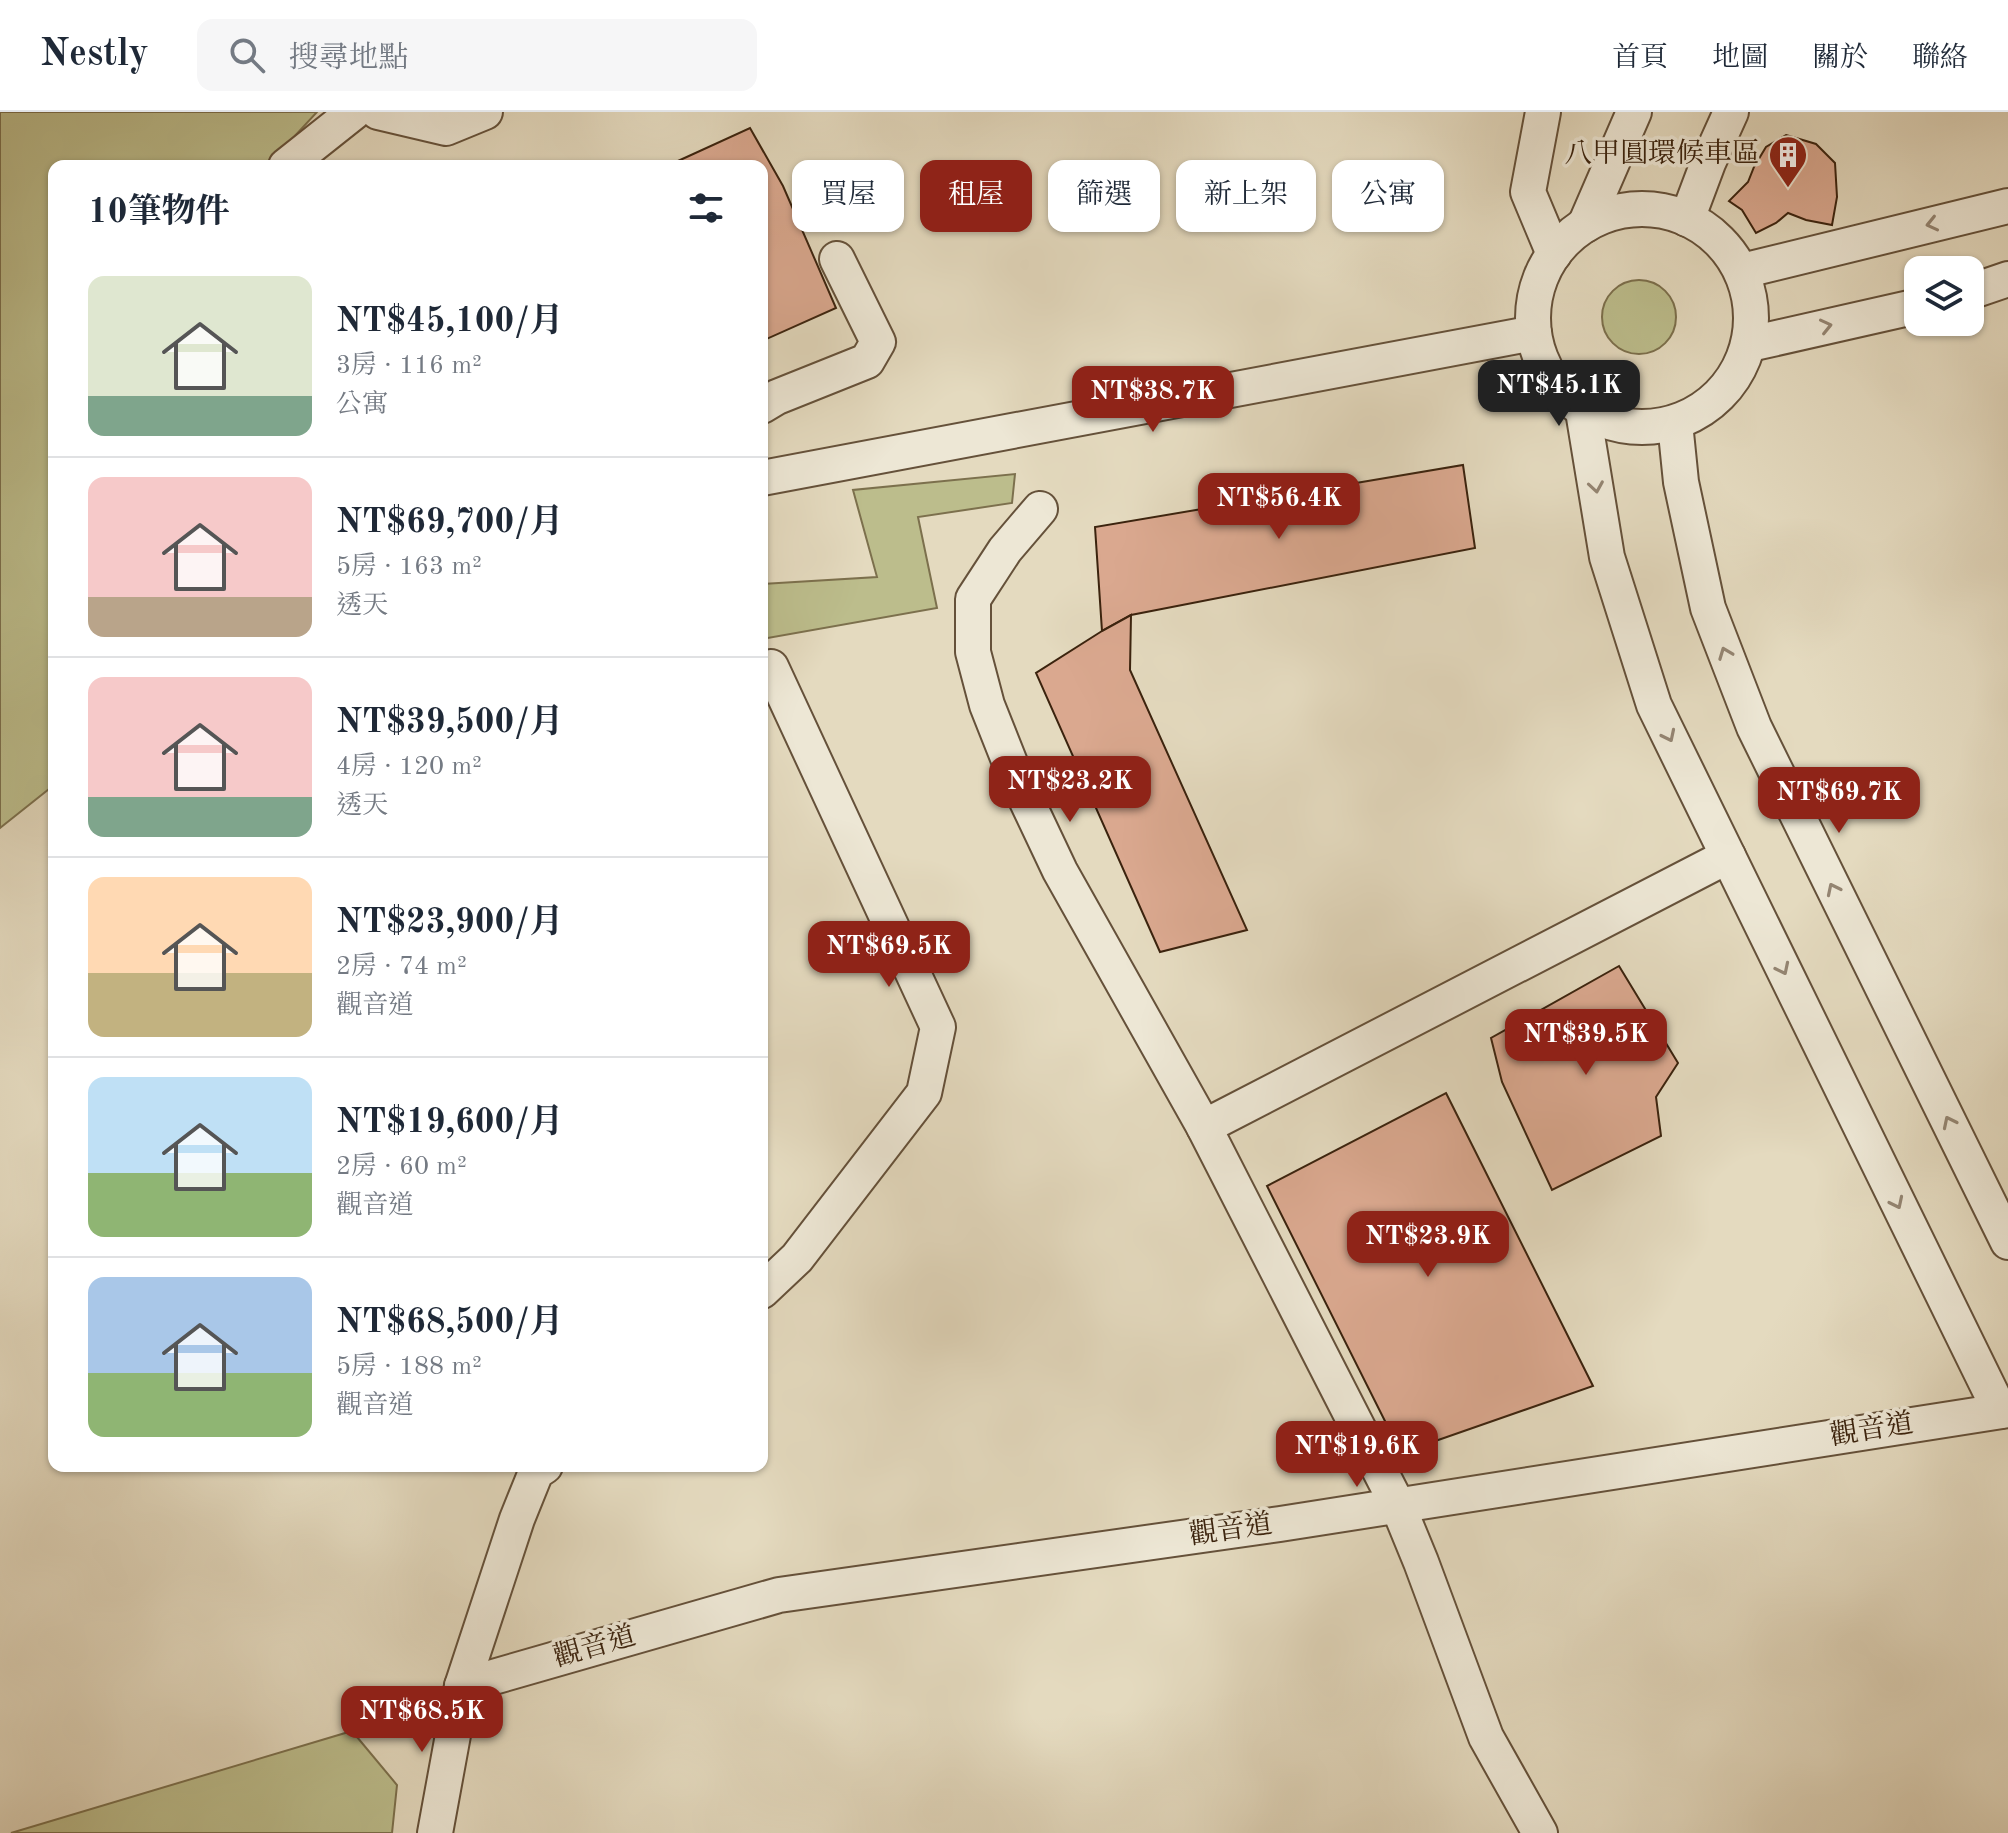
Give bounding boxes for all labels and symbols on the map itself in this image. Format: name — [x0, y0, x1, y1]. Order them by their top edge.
building icon: 八甲圓環候車區 — [1767, 134, 1809, 189]
place label: 八甲圓環候車區 — [1564, 138, 1760, 169]
one-way arrow — [1926, 215, 1939, 232]
one-way arrow — [1819, 318, 1832, 335]
pin: NT$45.1K — [1476, 360, 1642, 428]
pin: NT$38.7K — [1070, 366, 1236, 434]
pin: NT$56.4K — [1196, 473, 1362, 541]
one-way arrow — [1586, 481, 1603, 494]
one-way arrow — [1718, 646, 1735, 660]
one-way arrow — [1659, 727, 1675, 742]
pin: NT$23.2K — [987, 756, 1153, 824]
pin: NT$69.7K — [1756, 767, 1922, 835]
one-way arrow — [1828, 882, 1843, 897]
pin: NT$69.5K — [806, 921, 972, 989]
one-way arrow — [1773, 961, 1789, 976]
pin: NT$39.5K — [1503, 1009, 1669, 1077]
one-way arrow — [1943, 1115, 1958, 1130]
one-way arrow — [1887, 1195, 1903, 1209]
pin: NT$23.9K — [1345, 1211, 1511, 1279]
street label: 觀音道 — [1828, 1408, 1916, 1451]
pin: NT$19.6K — [1274, 1421, 1440, 1489]
street label: 觀音道 — [1187, 1508, 1275, 1551]
street label: 觀音道 — [550, 1620, 639, 1673]
pin: NT$68.5K — [339, 1686, 505, 1754]

